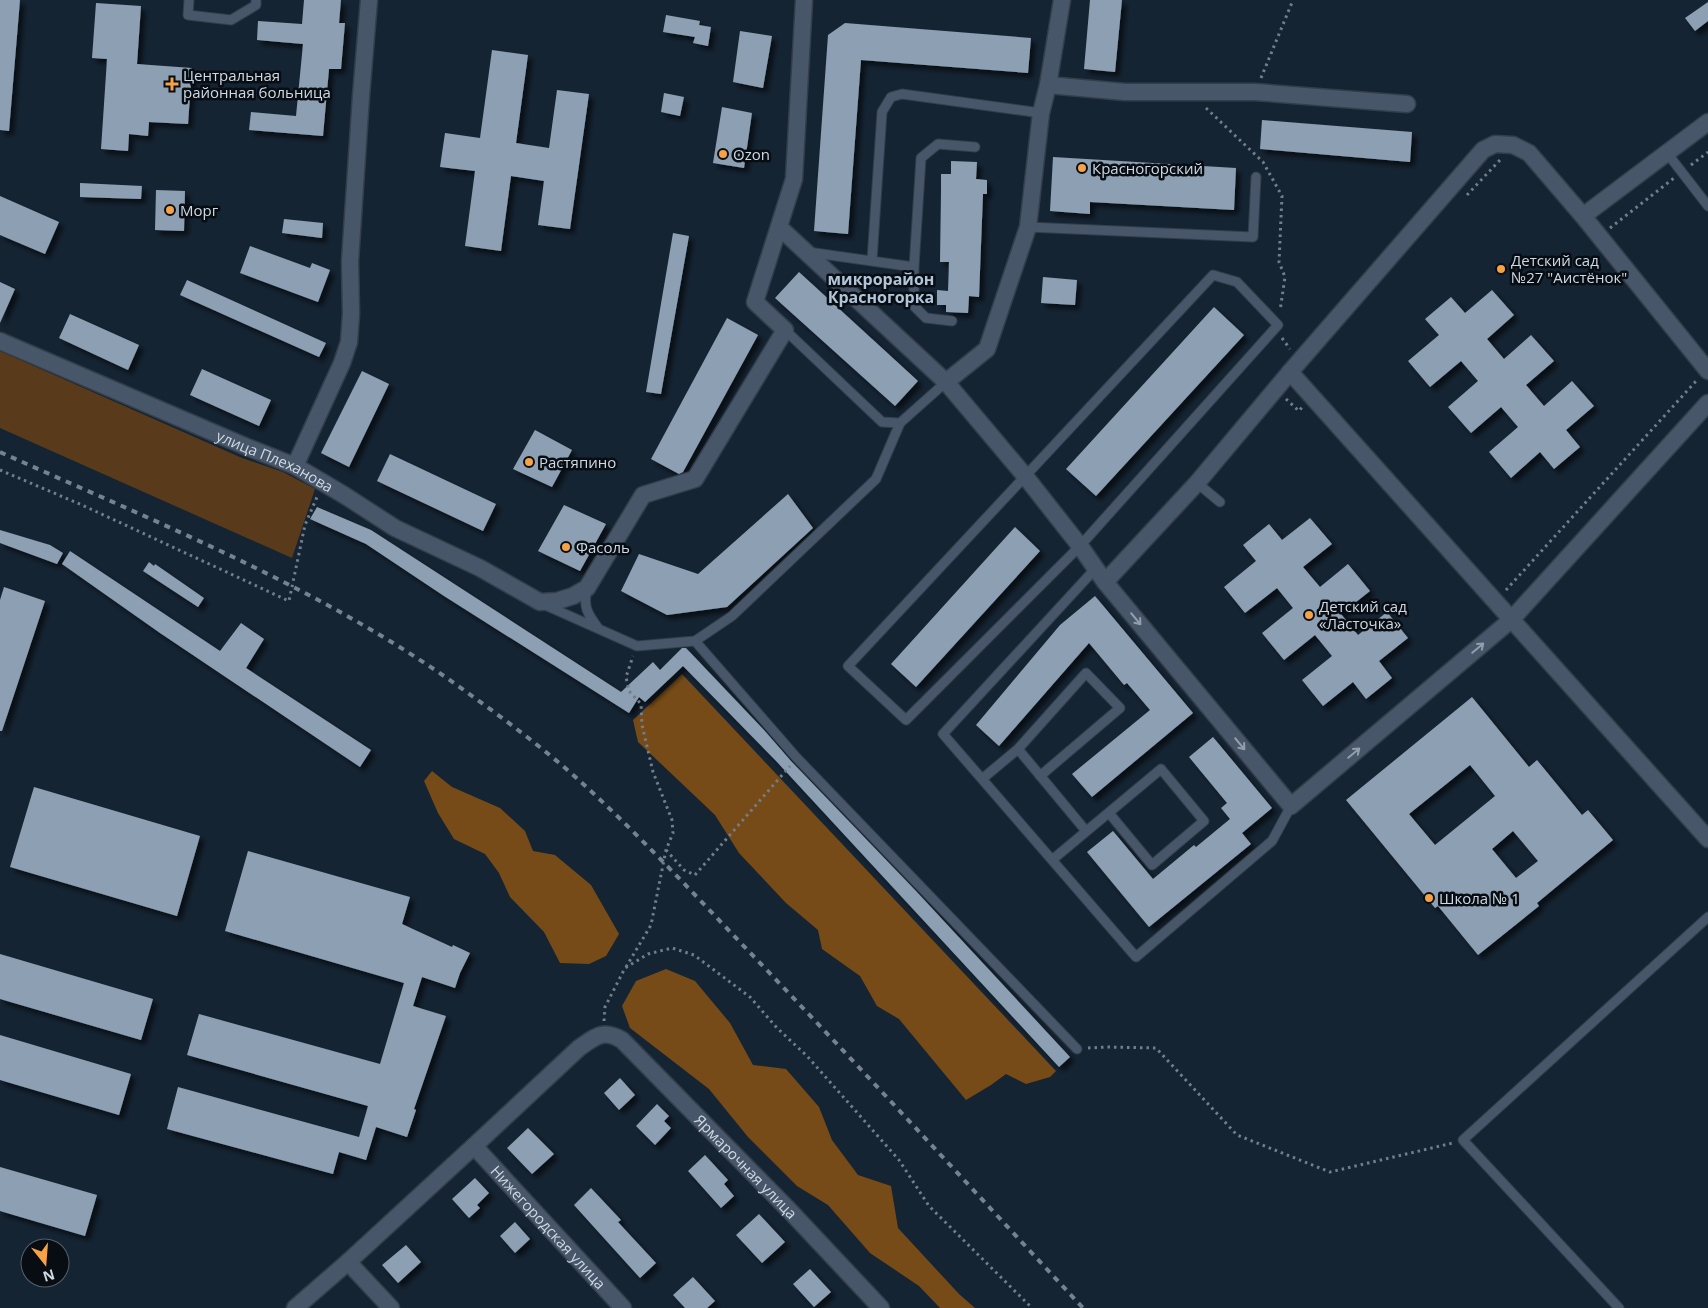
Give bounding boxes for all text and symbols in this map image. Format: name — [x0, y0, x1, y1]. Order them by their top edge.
place label: Центральная районная больница — [183, 65, 331, 102]
marker: Центральная районная больница — [165, 77, 179, 91]
place label: Ozon — [733, 144, 770, 164]
marker: Ozon — [717, 148, 729, 160]
place label: Красногорский — [1092, 158, 1203, 178]
marker: Красногорский — [1076, 162, 1088, 174]
place label: Морг — [180, 200, 219, 220]
marker: Морг — [164, 204, 176, 216]
place label: Детский сад №27 "Аистёнок" — [1511, 250, 1627, 287]
marker: Детский сад №27 "Аистёнок" — [1495, 263, 1507, 275]
district label: микрорайон Красногорка — [828, 268, 934, 308]
street label: улица Плеханова — [213, 425, 337, 497]
place label: Растяпино — [539, 452, 616, 472]
marker: Растяпино — [523, 456, 535, 468]
place label: Фасоль — [576, 537, 630, 557]
marker: Фасоль — [560, 541, 572, 553]
place label: Детский сад «Ласточка» — [1319, 596, 1407, 633]
marker: Детский сад «Ласточка» — [1303, 609, 1315, 621]
one-way arrow — [1131, 612, 1142, 625]
one-way arrow — [1471, 642, 1484, 653]
one-way arrow — [1234, 738, 1246, 751]
one-way arrow — [1347, 747, 1360, 759]
place label: Школа № 1 — [1439, 888, 1520, 908]
marker: Школа № 1 — [1423, 892, 1435, 904]
street label: Ярмарочная улица — [690, 1110, 802, 1223]
street label: Нижегородская улица — [487, 1161, 610, 1293]
north arrow — [20, 1238, 70, 1288]
text: N — [41, 1265, 57, 1287]

